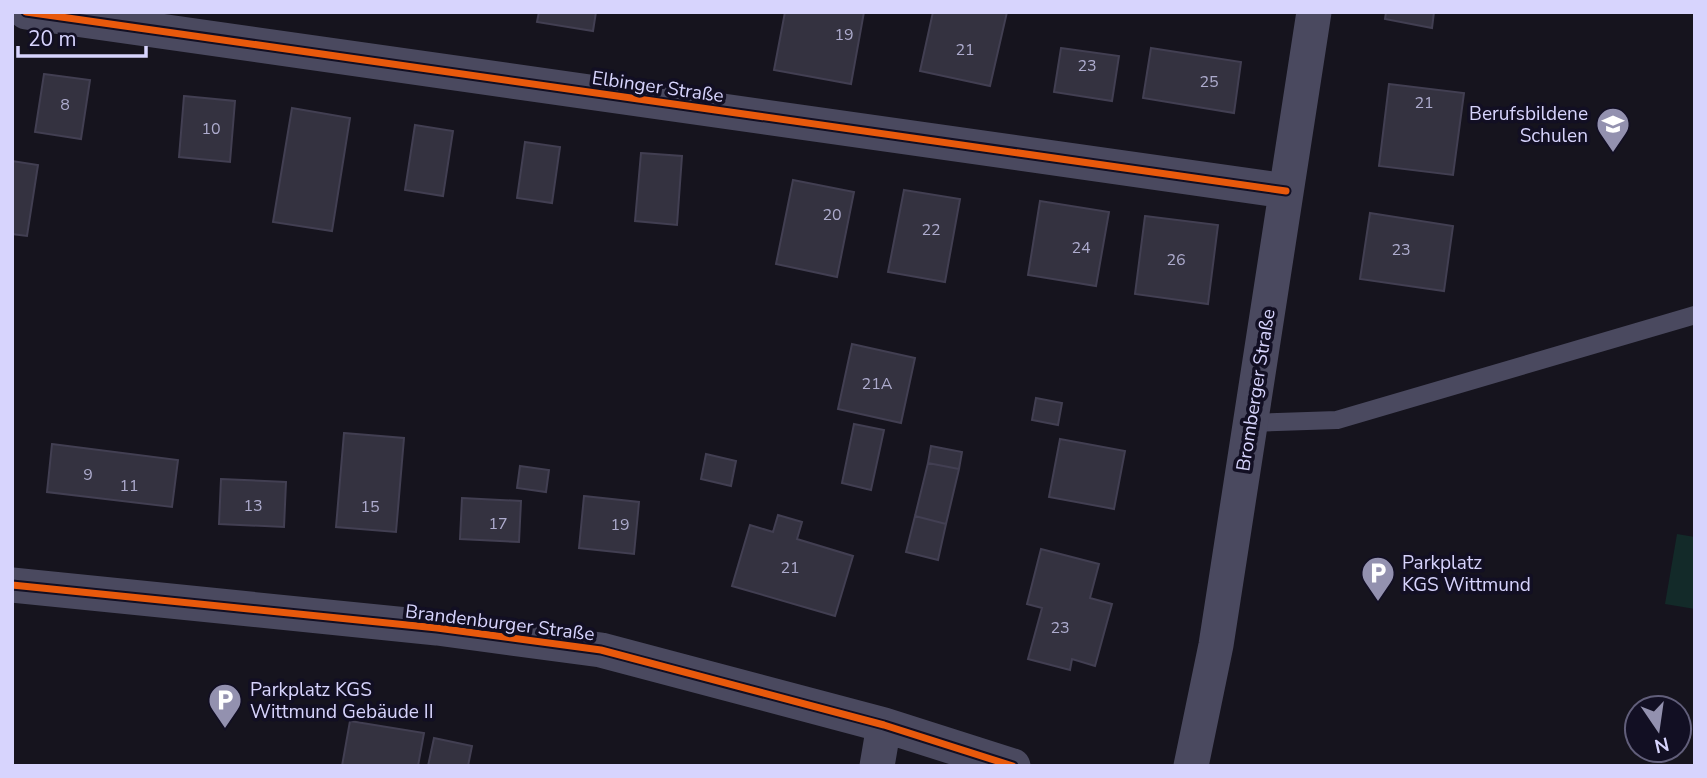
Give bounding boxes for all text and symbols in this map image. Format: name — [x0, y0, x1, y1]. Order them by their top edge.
scale bar — [18, 14, 145, 58]
house number: 19 — [834, 24, 854, 46]
text: 20 m — [28, 25, 77, 53]
house number: 21 — [955, 39, 975, 61]
house number: 23 — [1077, 55, 1097, 77]
street label: Elbinger Straße — [590, 65, 725, 109]
house number: 25 — [1199, 71, 1219, 93]
house number: 21 — [1414, 92, 1434, 114]
house number: 8 — [60, 94, 70, 116]
place label: Berufsbildene Schulen — [1469, 101, 1588, 149]
school or university icon: Berufsbildene Schulen — [1594, 105, 1632, 154]
house number: 10 — [201, 118, 221, 140]
house number: 20 — [822, 204, 842, 226]
house number: 22 — [921, 219, 941, 241]
house number: 24 — [1071, 237, 1091, 259]
house number: 23 — [1391, 239, 1411, 261]
house number: 26 — [1166, 249, 1186, 271]
street label: Bromberger Straße — [1230, 307, 1282, 473]
house number: 21A — [862, 373, 893, 395]
house number: 9 — [83, 464, 93, 486]
house number: 11 — [119, 475, 139, 497]
house number: 13 — [243, 495, 263, 517]
house number: 15 — [360, 496, 380, 518]
house number: 17 — [488, 513, 508, 535]
house number: 19 — [610, 514, 630, 536]
place label: Parkplatz KGS Wittmund — [1402, 550, 1531, 598]
parking icon: Parkplatz KGS Wittmund — [1359, 554, 1397, 603]
house number: 21 — [780, 557, 800, 579]
street label: Brandenburger Straße — [404, 598, 596, 648]
house number: 23 — [1050, 617, 1070, 639]
place label: Parkplatz KGS Wittmund Gebäude II — [250, 677, 434, 725]
parking icon: Parkplatz KGS Wittmund Gebäude II — [206, 681, 244, 730]
north arrow — [1623, 694, 1693, 764]
text: N — [1652, 730, 1671, 759]

